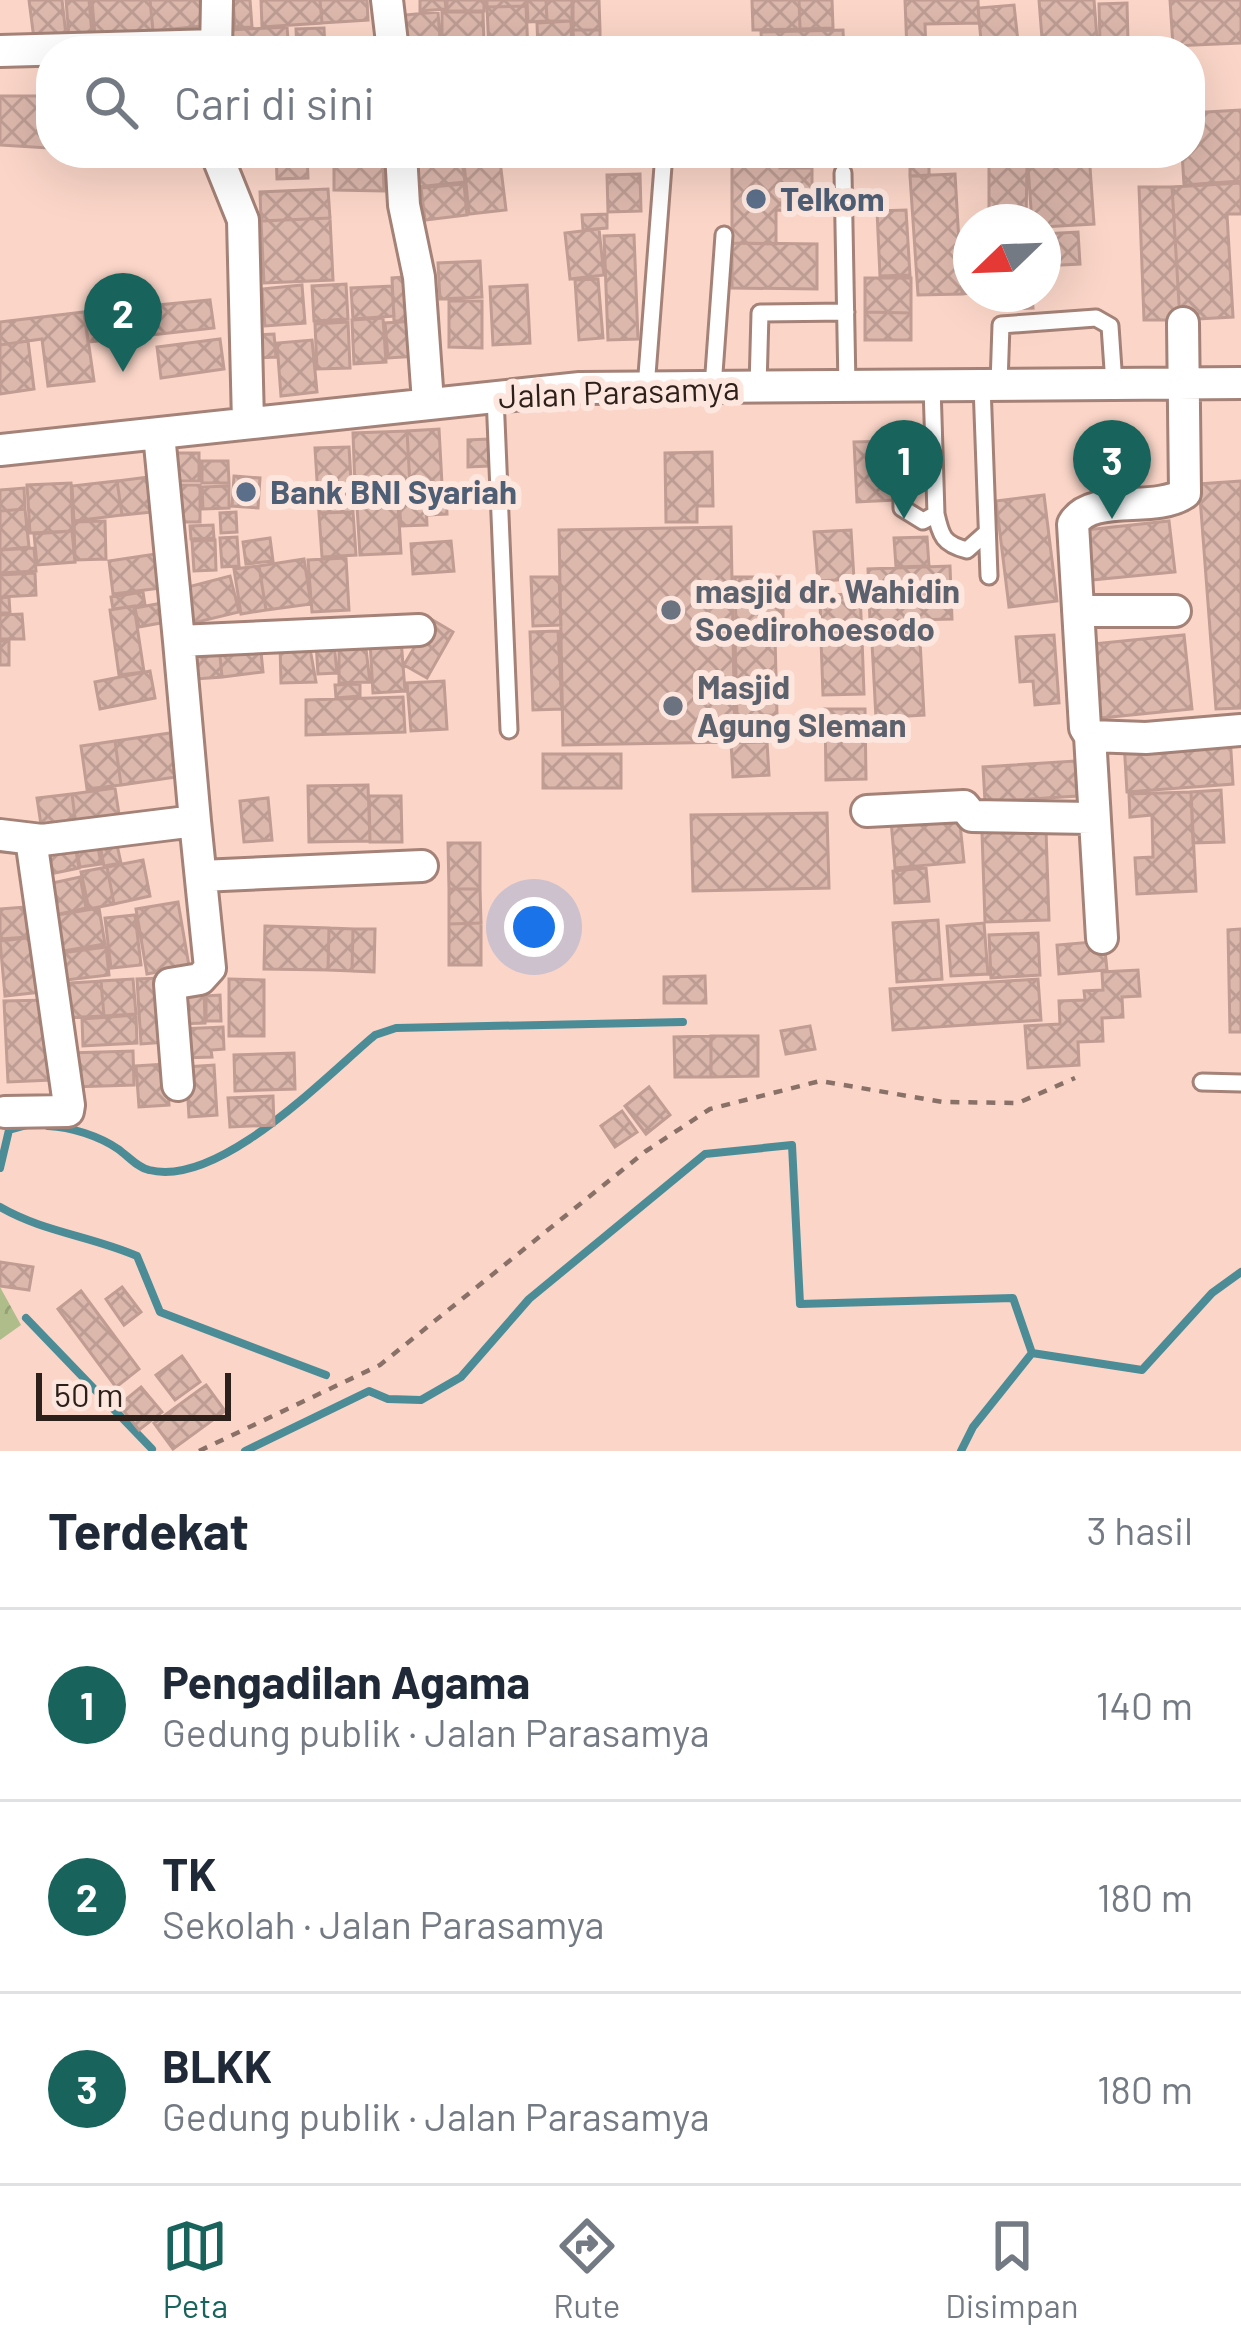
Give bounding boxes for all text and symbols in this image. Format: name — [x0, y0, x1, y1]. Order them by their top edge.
search box — [36, 36, 1205, 168]
icon: search — [78, 69, 144, 135]
text: Cari di sini — [174, 75, 375, 129]
place label: Telkom — [780, 178, 885, 218]
marker: Telkom — [743, 186, 769, 212]
north arrow — [953, 204, 1061, 312]
pin: 2 — [84, 273, 162, 372]
street label: Jalan Parasamya — [498, 367, 740, 415]
pin: 1 — [865, 420, 943, 519]
pin: 3 — [1073, 420, 1151, 519]
place label: Bank BNI Syariah — [270, 471, 517, 511]
marker: Bank BNI Syariah — [233, 479, 259, 505]
place label: masjid dr. Wahidin Soedirohoesodo — [695, 570, 960, 648]
marker: masjid dr. Wahidin Soedirohoesodo — [658, 597, 684, 623]
place label: Masjid Agung Sleman — [697, 666, 907, 744]
marker: Masjid Agung Sleman — [660, 693, 686, 719]
your location — [504, 897, 564, 957]
scale bar — [36, 1367, 231, 1420]
text: 50 m — [54, 1374, 124, 1414]
text: Terdekat — [48, 1499, 249, 1560]
text: 3 hasil — [1086, 1506, 1193, 1553]
text: Pengadilan Agama — [162, 1654, 530, 1708]
text: 1 — [80, 1681, 94, 1728]
text: 140 m — [1096, 1681, 1193, 1728]
text: Gedung publik · Jalan Parasamya — [162, 1708, 710, 1755]
text: TK — [162, 1846, 217, 1900]
text: 2 — [76, 1873, 98, 1920]
text: 180 m — [1097, 1873, 1193, 1920]
text: Sekolah · Jalan Parasamya — [162, 1900, 605, 1947]
text: BLKK — [162, 2038, 272, 2092]
text: 3 — [76, 2065, 98, 2112]
text: 180 m — [1097, 2065, 1193, 2112]
text: Gedung publik · Jalan Parasamya — [162, 2092, 710, 2139]
tab: Peta — [162, 2213, 228, 2325]
tab: Rute — [553, 2213, 620, 2325]
tab: Disimpan — [945, 2213, 1079, 2325]

